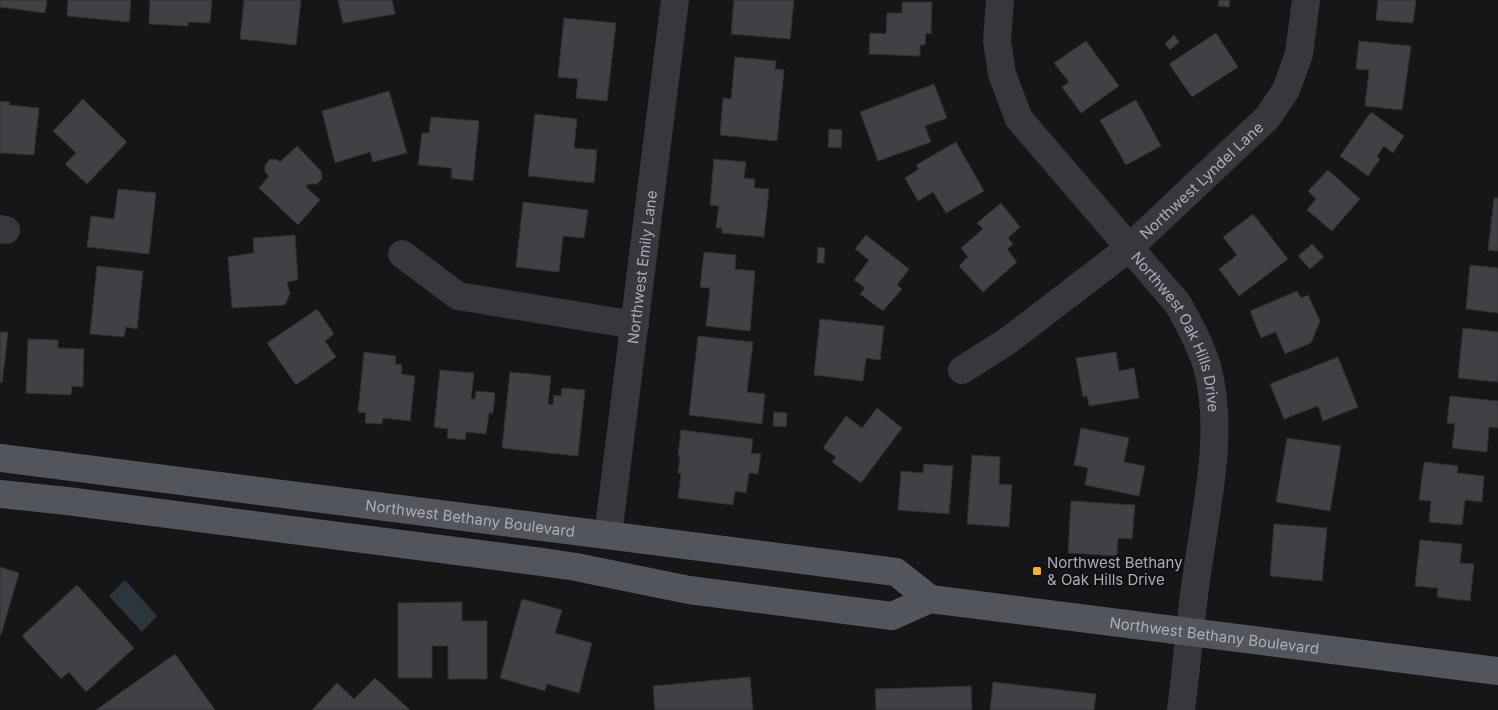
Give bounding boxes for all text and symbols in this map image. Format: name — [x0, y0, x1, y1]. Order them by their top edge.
street label: Northwest Lyndel Lane — [1135, 117, 1267, 243]
street label: Northwest Emily Lane — [623, 189, 661, 345]
street label: Northwest Oak Hills Drive — [1128, 247, 1224, 413]
street label: Northwest Bethany Boulevard — [364, 495, 576, 541]
place label: Northwest Bethany & Oak Hills Drive — [1047, 553, 1183, 589]
marker: Northwest Bethany & Oak Hills Drive — [1031, 565, 1043, 577]
street label: Northwest Bethany Boulevard — [1109, 612, 1320, 658]

